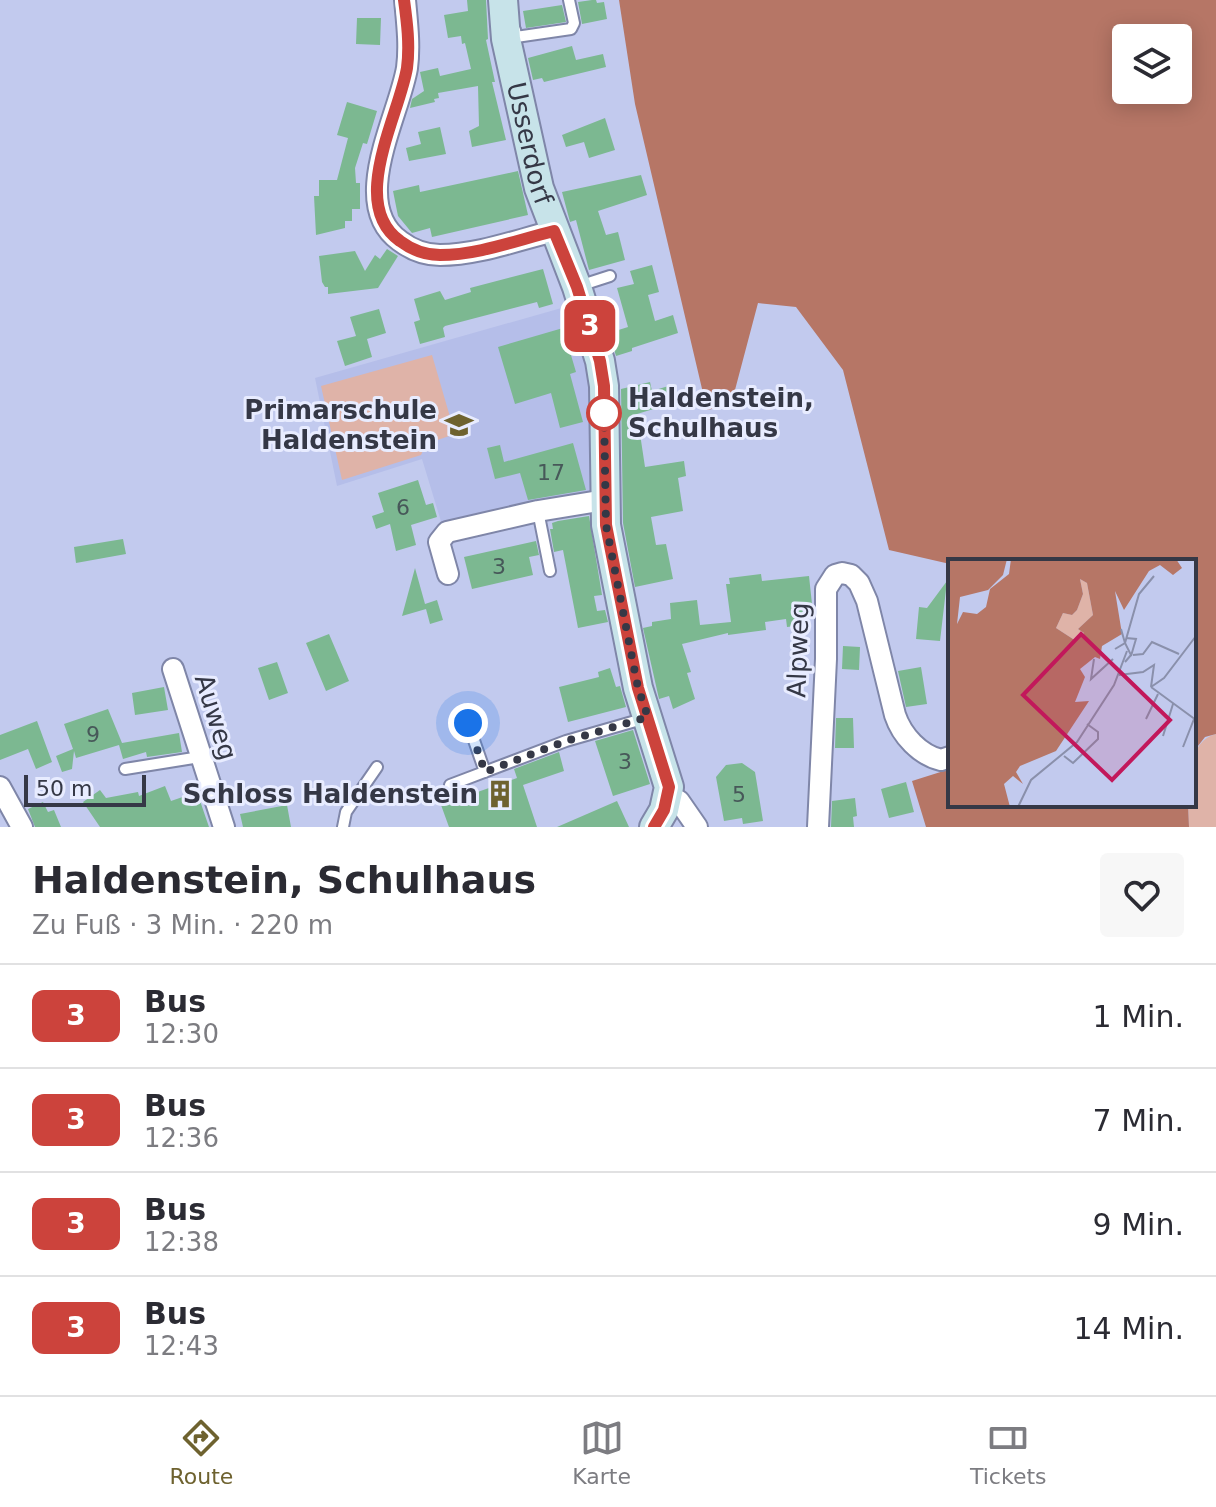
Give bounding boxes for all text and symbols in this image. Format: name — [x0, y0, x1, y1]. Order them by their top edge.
map controls — [1112, 24, 1192, 104]
button: layers — [1112, 24, 1192, 104]
street label: Usserdorf — [501, 79, 559, 210]
line badge: 3 — [564, 300, 616, 352]
text: 3 — [580, 309, 600, 342]
place label: Haldenstein, Schulhaus — [628, 383, 814, 443]
place label: Primarschule Haldenstein — [244, 395, 437, 455]
marker: Haldenstein, Schulhaus — [587, 396, 621, 430]
school or university icon: Primarschule Haldenstein — [444, 410, 474, 440]
house number: 17 — [537, 460, 565, 485]
house number: 6 — [396, 495, 410, 520]
house number: 3 — [492, 554, 506, 579]
inset map — [948, 559, 1196, 807]
street label: Alpweg — [781, 602, 815, 698]
street label: Auweg — [189, 671, 243, 763]
your location — [448, 703, 488, 743]
house number: 9 — [86, 722, 100, 747]
house number: 3 — [618, 749, 632, 774]
scale bar — [24, 771, 146, 807]
text: 50 m — [36, 776, 92, 801]
place label: Schloss Haldenstein — [183, 779, 478, 809]
building icon: Schloss Haldenstein — [485, 779, 515, 809]
house number: 5 — [732, 782, 746, 807]
button: heart — [1100, 853, 1184, 937]
text: Haldenstein, Schulhaus — [32, 858, 536, 902]
text: Zu Fuß · 3 Min. · 220 m — [32, 910, 333, 940]
text: Bus — [144, 984, 206, 1019]
text: 3 — [66, 999, 86, 1032]
text: 1 Min. — [1093, 999, 1184, 1034]
text: 12:30 — [144, 1019, 219, 1049]
text: Bus — [144, 1088, 206, 1123]
text: 3 — [66, 1103, 86, 1136]
text: 7 Min. — [1093, 1103, 1184, 1138]
text: 12:36 — [144, 1123, 219, 1153]
text: Bus — [144, 1192, 206, 1227]
text: 3 — [66, 1207, 86, 1240]
text: 9 Min. — [1093, 1207, 1184, 1242]
text: 12:38 — [144, 1227, 219, 1257]
text: Bus — [144, 1296, 206, 1331]
text: 3 — [66, 1311, 86, 1344]
text: 14 Min. — [1074, 1311, 1184, 1346]
text: 12:43 — [144, 1331, 219, 1361]
tab: Route — [169, 1416, 233, 1489]
tab: Karte — [572, 1416, 631, 1489]
tab: Tickets — [970, 1416, 1047, 1489]

